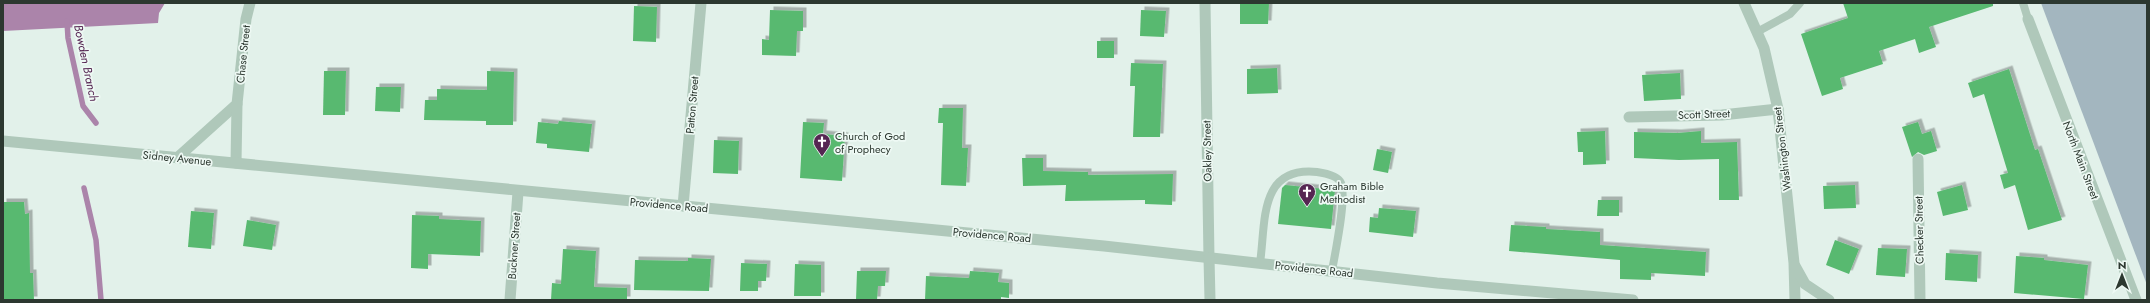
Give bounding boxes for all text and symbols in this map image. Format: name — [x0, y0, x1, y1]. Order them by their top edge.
water label: Bowden Branch — [69, 23, 103, 103]
street label: Chase Street — [232, 24, 254, 84]
street label: Patton Street — [682, 75, 703, 134]
street label: Scott Street — [1678, 105, 1731, 123]
street label: Washington Street — [1769, 106, 1795, 192]
street label: North Main Street — [2059, 119, 2103, 202]
street label: Oakley Street — [1198, 120, 1216, 182]
place label: Church of God of Prophecy — [835, 128, 905, 157]
church icon: Church of God of Prophecy — [812, 132, 832, 157]
street label: Sidney Avenue — [142, 146, 212, 170]
place label: Graham Bible Methodist — [1320, 178, 1384, 207]
church icon: Graham Bible Methodist — [1297, 182, 1317, 207]
street label: Providence Road — [629, 194, 709, 216]
street label: Checker Street — [1910, 196, 1928, 264]
street label: Buckner Street — [504, 212, 524, 280]
street label: Providence Road — [952, 224, 1032, 246]
north arrow — [2102, 255, 2142, 295]
street label: Providence Road — [1274, 257, 1354, 281]
text: N — [2118, 257, 2126, 273]

